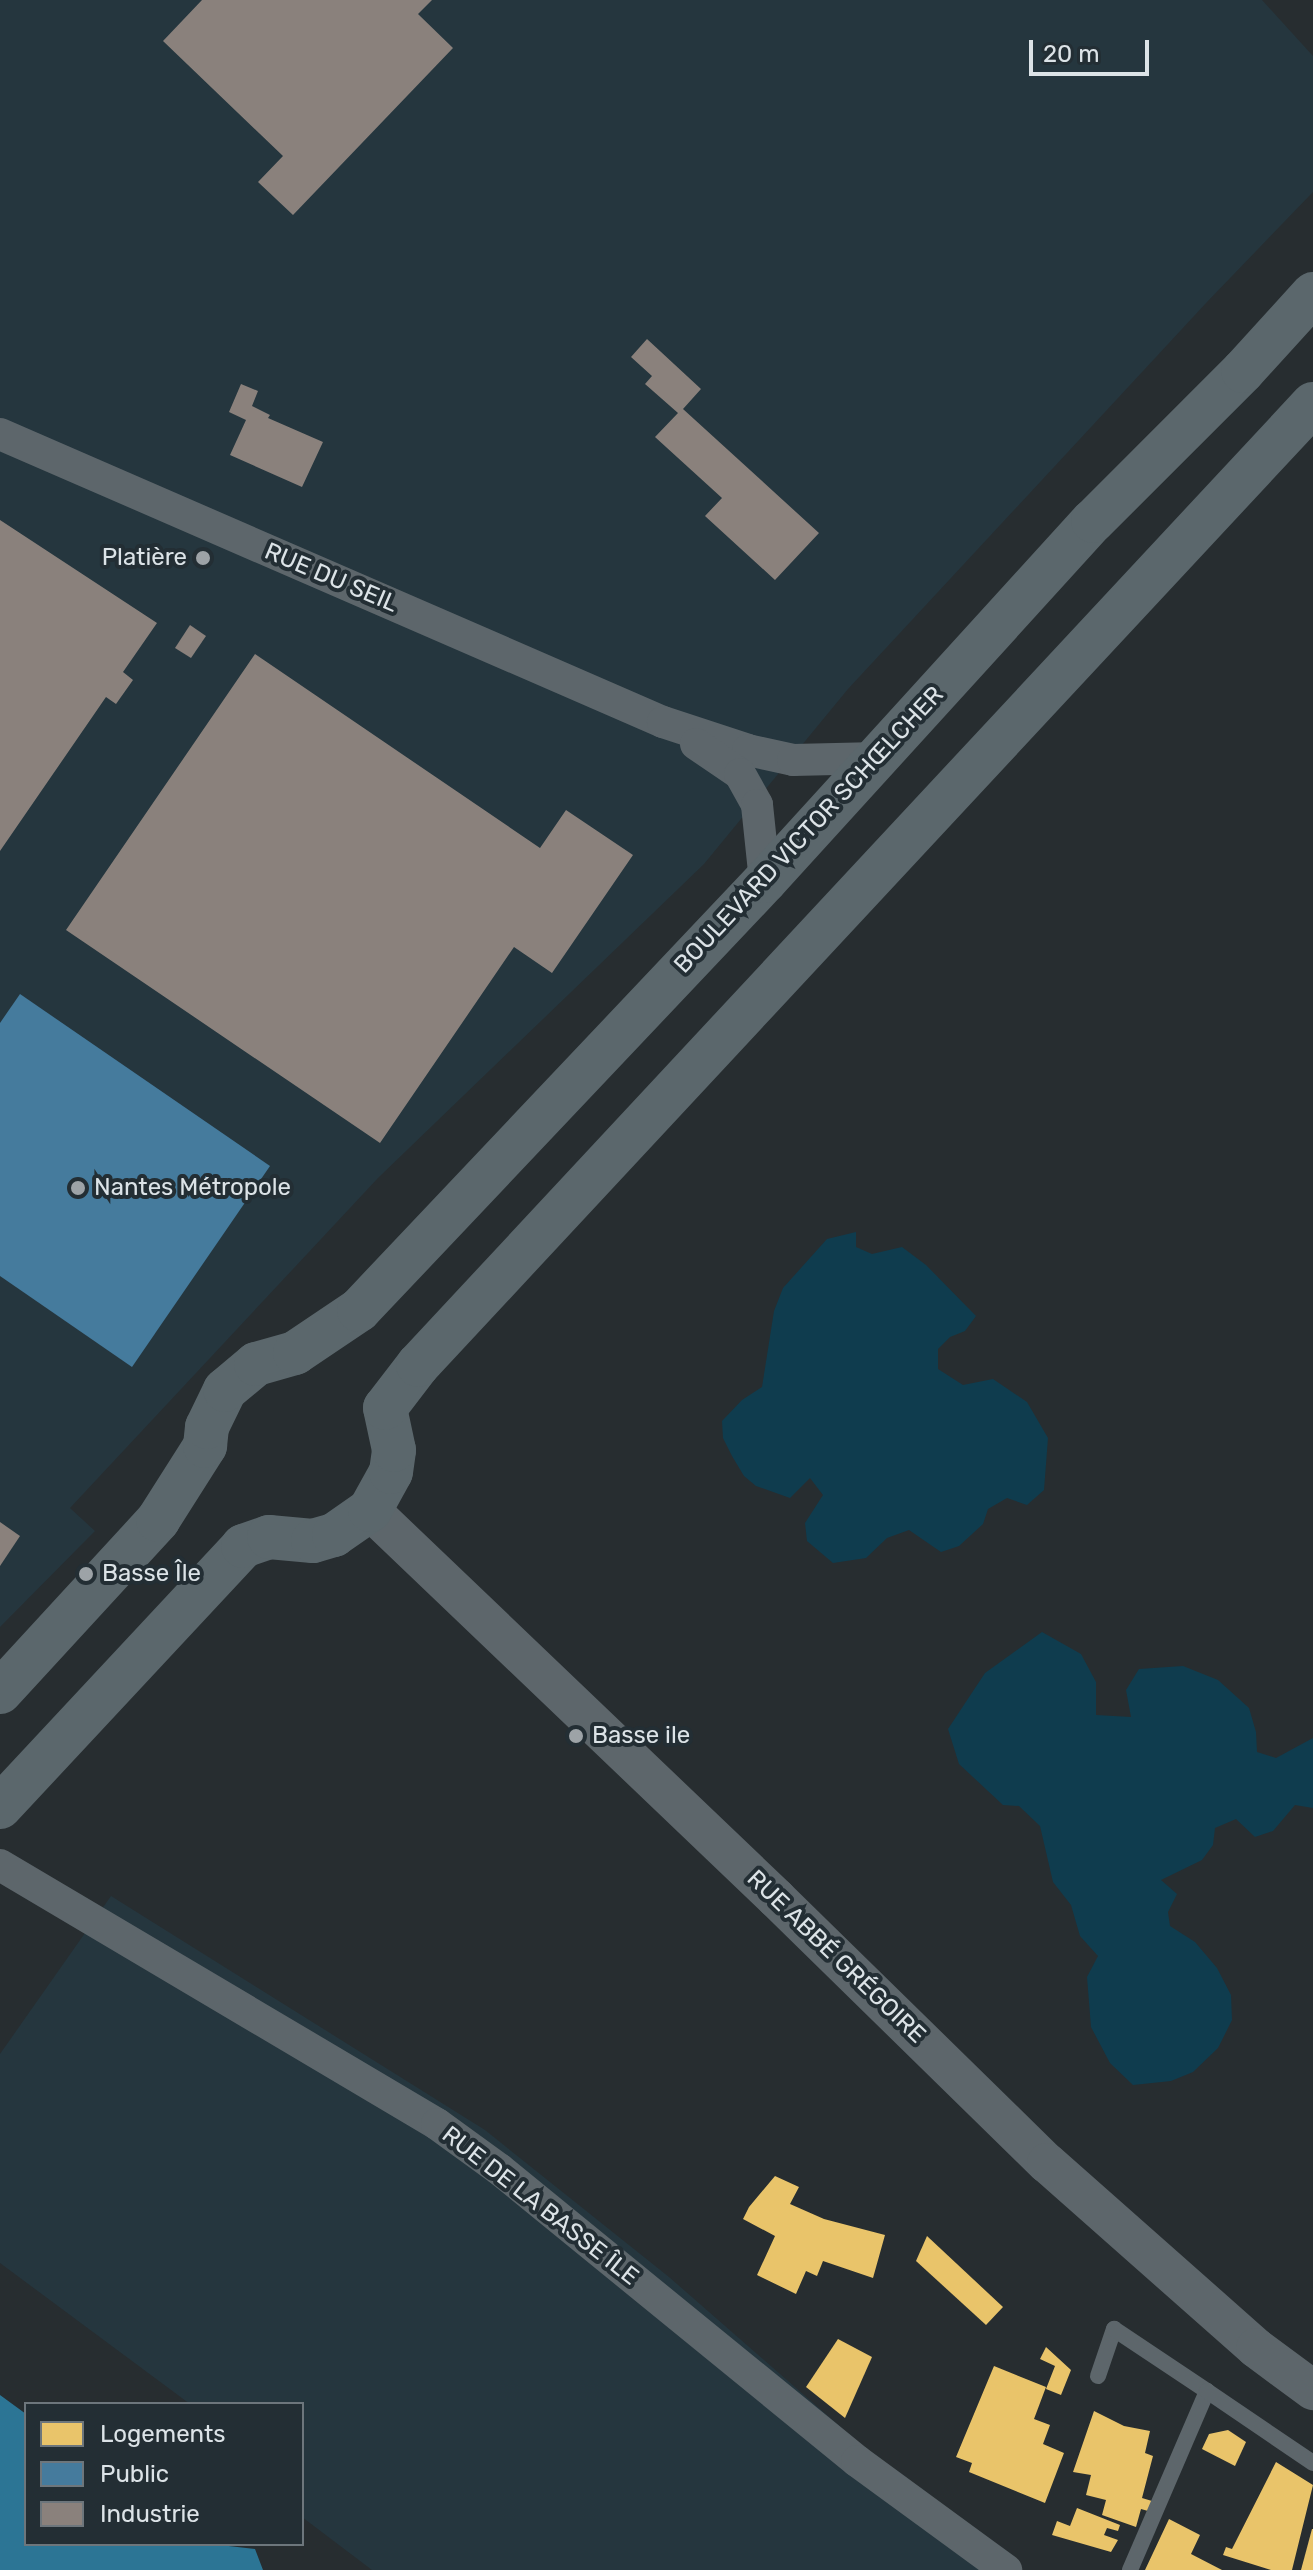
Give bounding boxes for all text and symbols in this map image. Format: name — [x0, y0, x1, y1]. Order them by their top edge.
scale bar — [1033, 24, 1153, 74]
text: 20 m — [1043, 40, 1100, 68]
street label: RUE DU SEIL — [260, 537, 402, 619]
place label: Platière — [102, 544, 187, 572]
marker: Platière — [194, 549, 212, 567]
street label: BOULEVARD VICTOR SCHŒLCHER — [668, 680, 950, 980]
place label: Nantes Métropole — [94, 1174, 291, 1202]
marker: Nantes Métropole — [69, 1179, 87, 1197]
place label: Basse Île — [102, 1560, 201, 1588]
marker: Basse Île — [77, 1565, 95, 1583]
place label: Basse ile — [592, 1722, 690, 1750]
marker: Basse ile — [567, 1727, 585, 1745]
street label: RUE ABBÉ GRÉGOIRE — [741, 1864, 931, 2050]
street label: RUE DE LA BASSE ÎLE — [436, 2120, 644, 2292]
legend — [24, 2402, 304, 2546]
text: Logements — [100, 2420, 226, 2448]
text: Public — [100, 2460, 169, 2488]
text: Industrie — [100, 2500, 200, 2528]

